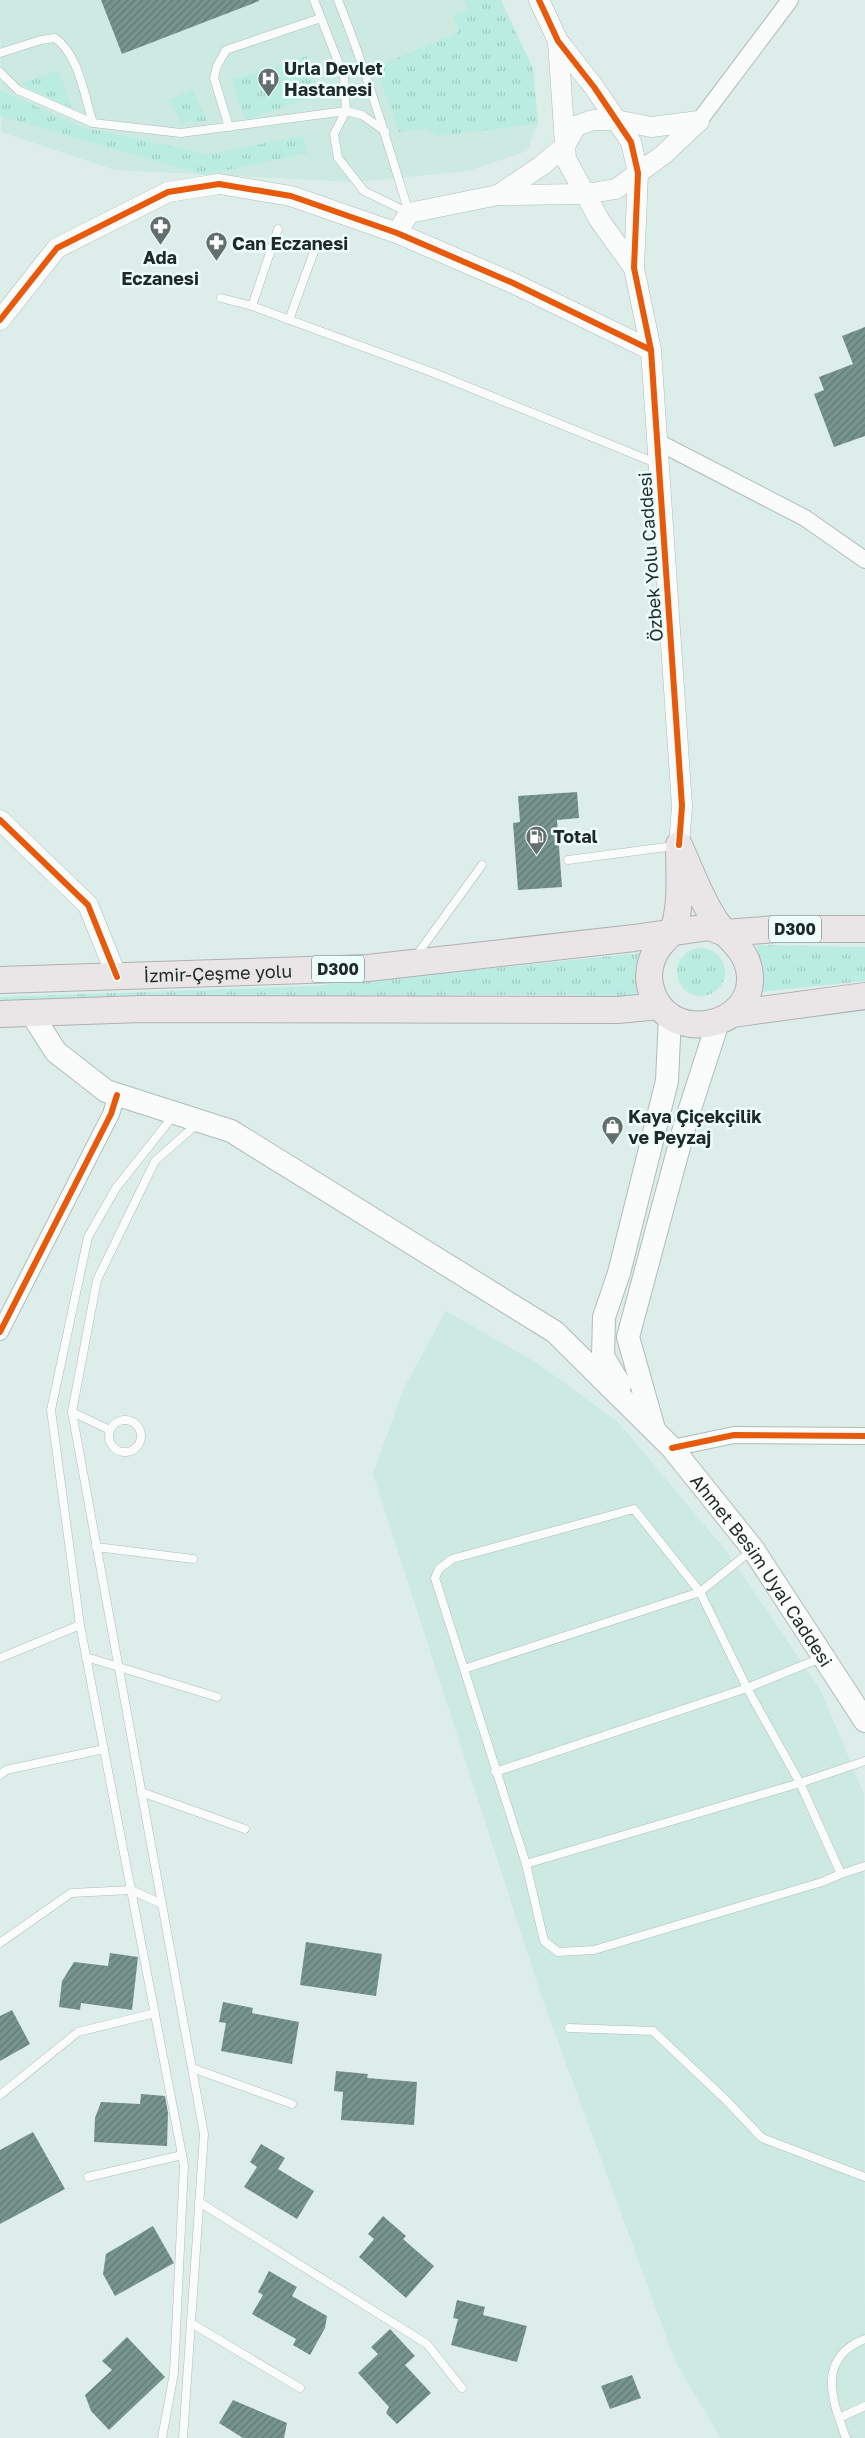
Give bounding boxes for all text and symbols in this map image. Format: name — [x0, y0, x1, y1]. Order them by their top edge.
place label: Urla Devlet Hastanesi — [284, 57, 383, 100]
hospital icon: Urla Devlet Hastanesi — [256, 66, 280, 97]
pharmacy icon: Ada Eczanesi — [148, 215, 172, 246]
pharmacy icon: Can Eczanesi — [204, 231, 228, 262]
place label: Can Eczanesi — [232, 232, 348, 254]
place label: Ada Eczanesi — [121, 246, 199, 289]
street label: Özbek Yolu Caddesi — [633, 471, 667, 643]
fuel station icon: Total — [525, 824, 549, 855]
place label: Total — [553, 825, 598, 847]
road number: D300 — [769, 916, 821, 942]
road number: D300 — [312, 956, 364, 982]
street label: İzmir-Çeşme yolu — [143, 959, 293, 986]
place label: Kaya Çiçekçilik ve Peyzaj — [628, 1105, 762, 1148]
shop icon: Kaya Çiçekçilik ve Peyzaj — [600, 1114, 624, 1145]
street label: Ahmet Besim Uyal Caddesi — [686, 1470, 838, 1671]

